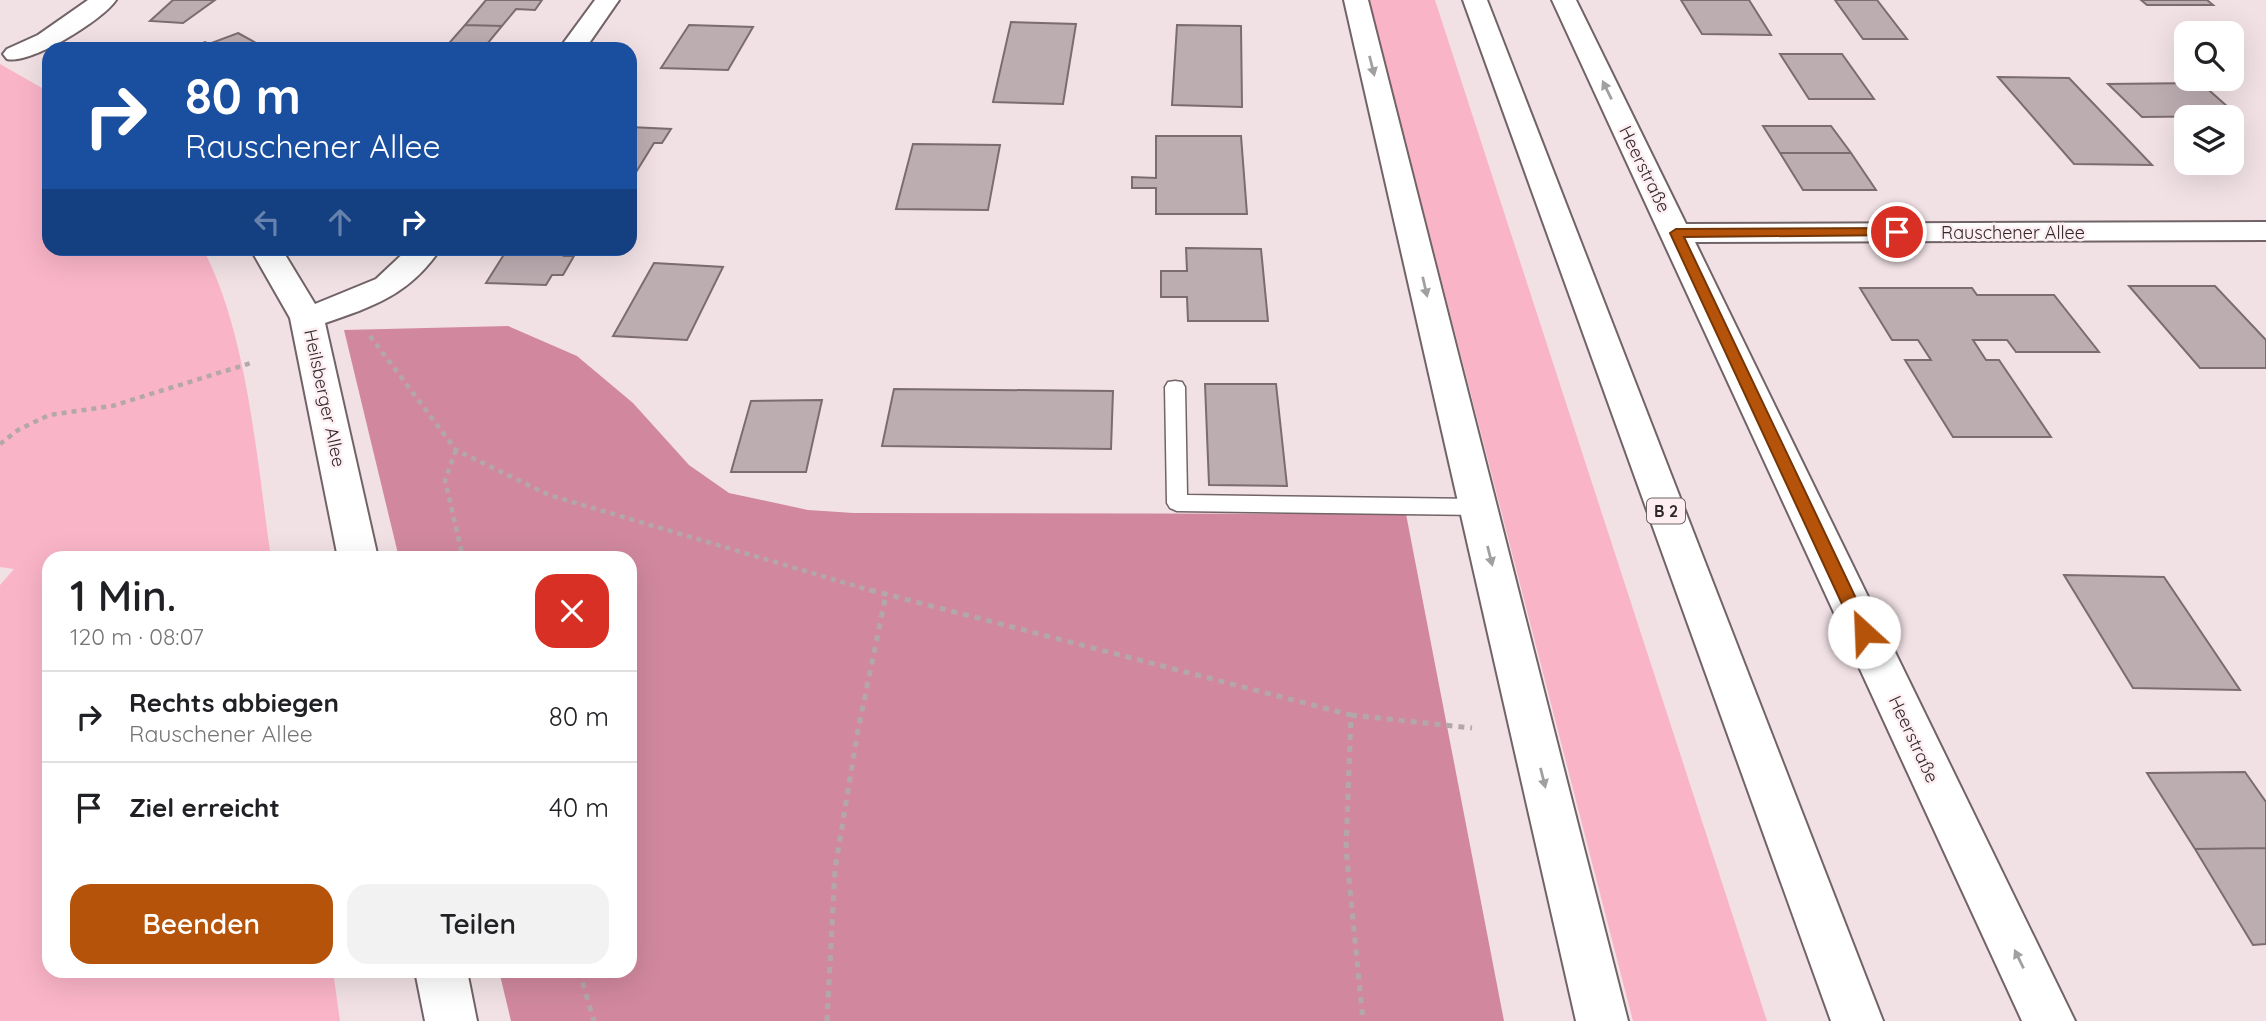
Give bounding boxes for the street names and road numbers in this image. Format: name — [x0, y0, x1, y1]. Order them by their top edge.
street label: Heerstraße — [1614, 122, 1676, 216]
street label: Rauschener Allee — [1941, 221, 2085, 244]
street label: Heilsberger Allee — [299, 327, 351, 469]
road number: B 2 — [1647, 498, 1685, 524]
street label: Heerstraße — [1884, 692, 1944, 786]

